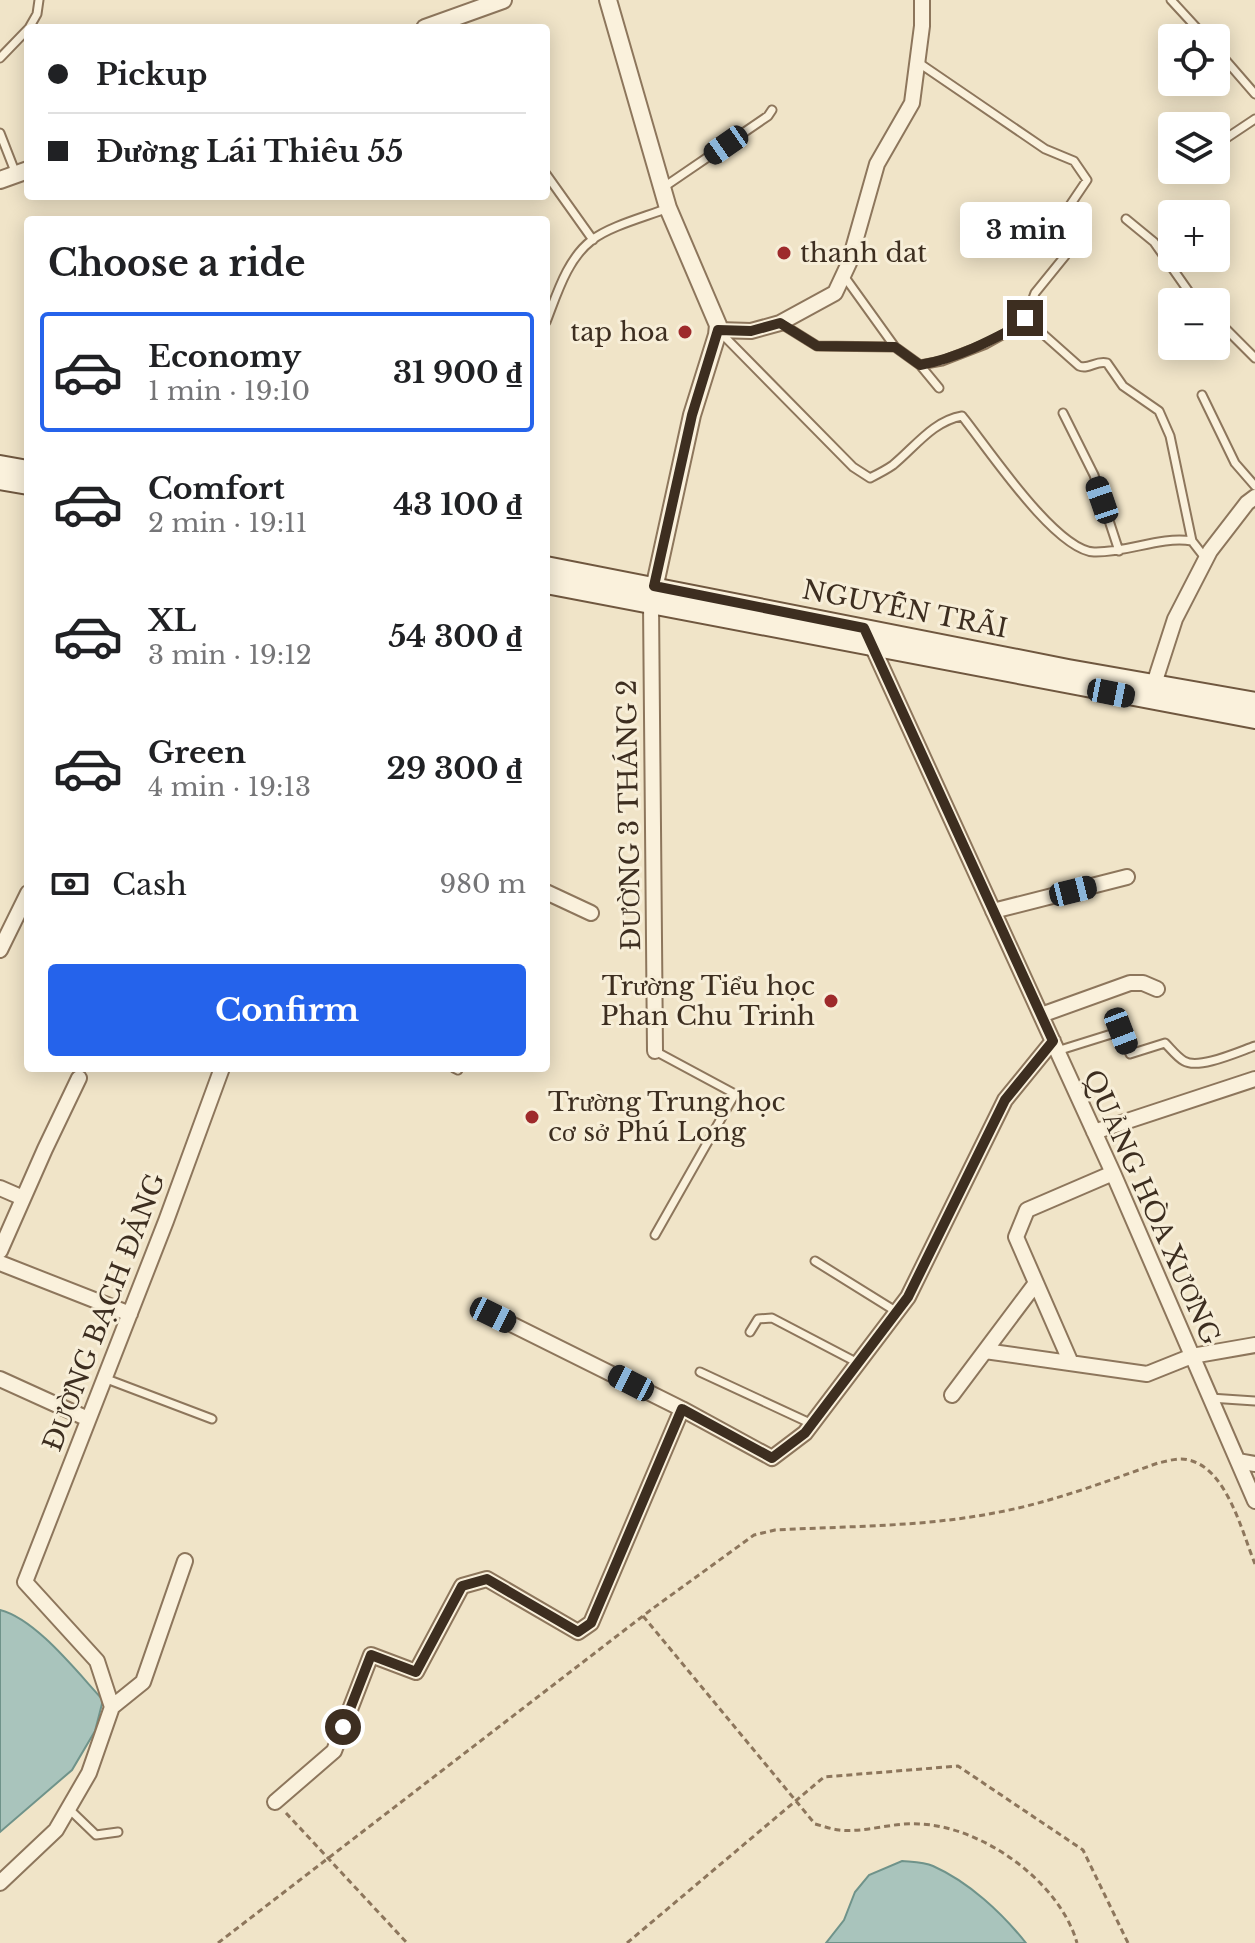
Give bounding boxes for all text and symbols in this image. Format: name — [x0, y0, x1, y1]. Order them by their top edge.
map controls — [1158, 24, 1230, 360]
button: locate — [1158, 24, 1230, 96]
text: Pickup — [96, 56, 207, 93]
button: layers — [1158, 112, 1230, 184]
car — [699, 121, 753, 169]
text: Đường Lái Thiêu 55 — [96, 133, 403, 170]
button: + — [1158, 200, 1230, 272]
callout: 3 min — [959, 202, 1091, 258]
text: 3 min — [986, 214, 1066, 246]
place label: thanh dat — [800, 237, 927, 269]
text: Choose a ride — [48, 241, 305, 286]
marker: thanh dat — [775, 244, 793, 262]
button: − — [1158, 288, 1230, 360]
route end — [1007, 300, 1043, 336]
place label: tap hoa — [570, 316, 670, 348]
marker: tap hoa — [676, 323, 694, 341]
icon: car — [52, 336, 124, 408]
text: Economy — [148, 338, 301, 375]
text: 31 900 ₫ — [393, 354, 522, 391]
text: 1 min · 19:10 — [148, 375, 310, 407]
icon: car — [52, 468, 124, 540]
text: Comfort — [148, 470, 285, 507]
car — [1083, 473, 1121, 527]
text: 43 100 ₫ — [393, 486, 522, 523]
text: 2 min · 19:11 — [148, 507, 307, 539]
street label: NGUYỄN TRÃI — [800, 573, 1010, 645]
icon: car — [52, 600, 124, 672]
text: XL — [148, 602, 196, 639]
text: 54 300 ₫ — [388, 618, 522, 655]
text: 3 min · 19:12 — [148, 639, 312, 671]
car — [1085, 677, 1137, 709]
street label: ĐƯỜNG 3 THÁNG 2 — [611, 679, 647, 951]
icon: car — [52, 732, 124, 804]
text: Green — [148, 734, 246, 771]
text: 29 300 ₫ — [386, 750, 522, 787]
text: 4 min · 19:13 — [148, 771, 311, 803]
icon: cash — [48, 862, 92, 906]
text: Cash — [112, 866, 187, 903]
text: 980 m — [440, 868, 526, 900]
car — [1047, 874, 1099, 908]
button: Confirm — [48, 964, 526, 1056]
place label: Trường Tiểu học Phan Chu Trinh — [601, 970, 815, 1032]
marker: Trường Tiểu học Phan Chu Trinh — [822, 992, 840, 1010]
car — [1101, 1004, 1141, 1058]
street label: QUẢNG HÒA XƯƠNG — [1077, 1065, 1227, 1349]
place label: Trường Trung học cơ sở Phú Long — [548, 1086, 785, 1148]
marker: Trường Trung học cơ sở Phú Long — [523, 1108, 541, 1126]
street label: ĐƯỜNG BẠCH ĐẰNG — [36, 1169, 172, 1455]
car — [466, 1294, 520, 1336]
car — [604, 1361, 658, 1405]
route start — [325, 1709, 361, 1745]

